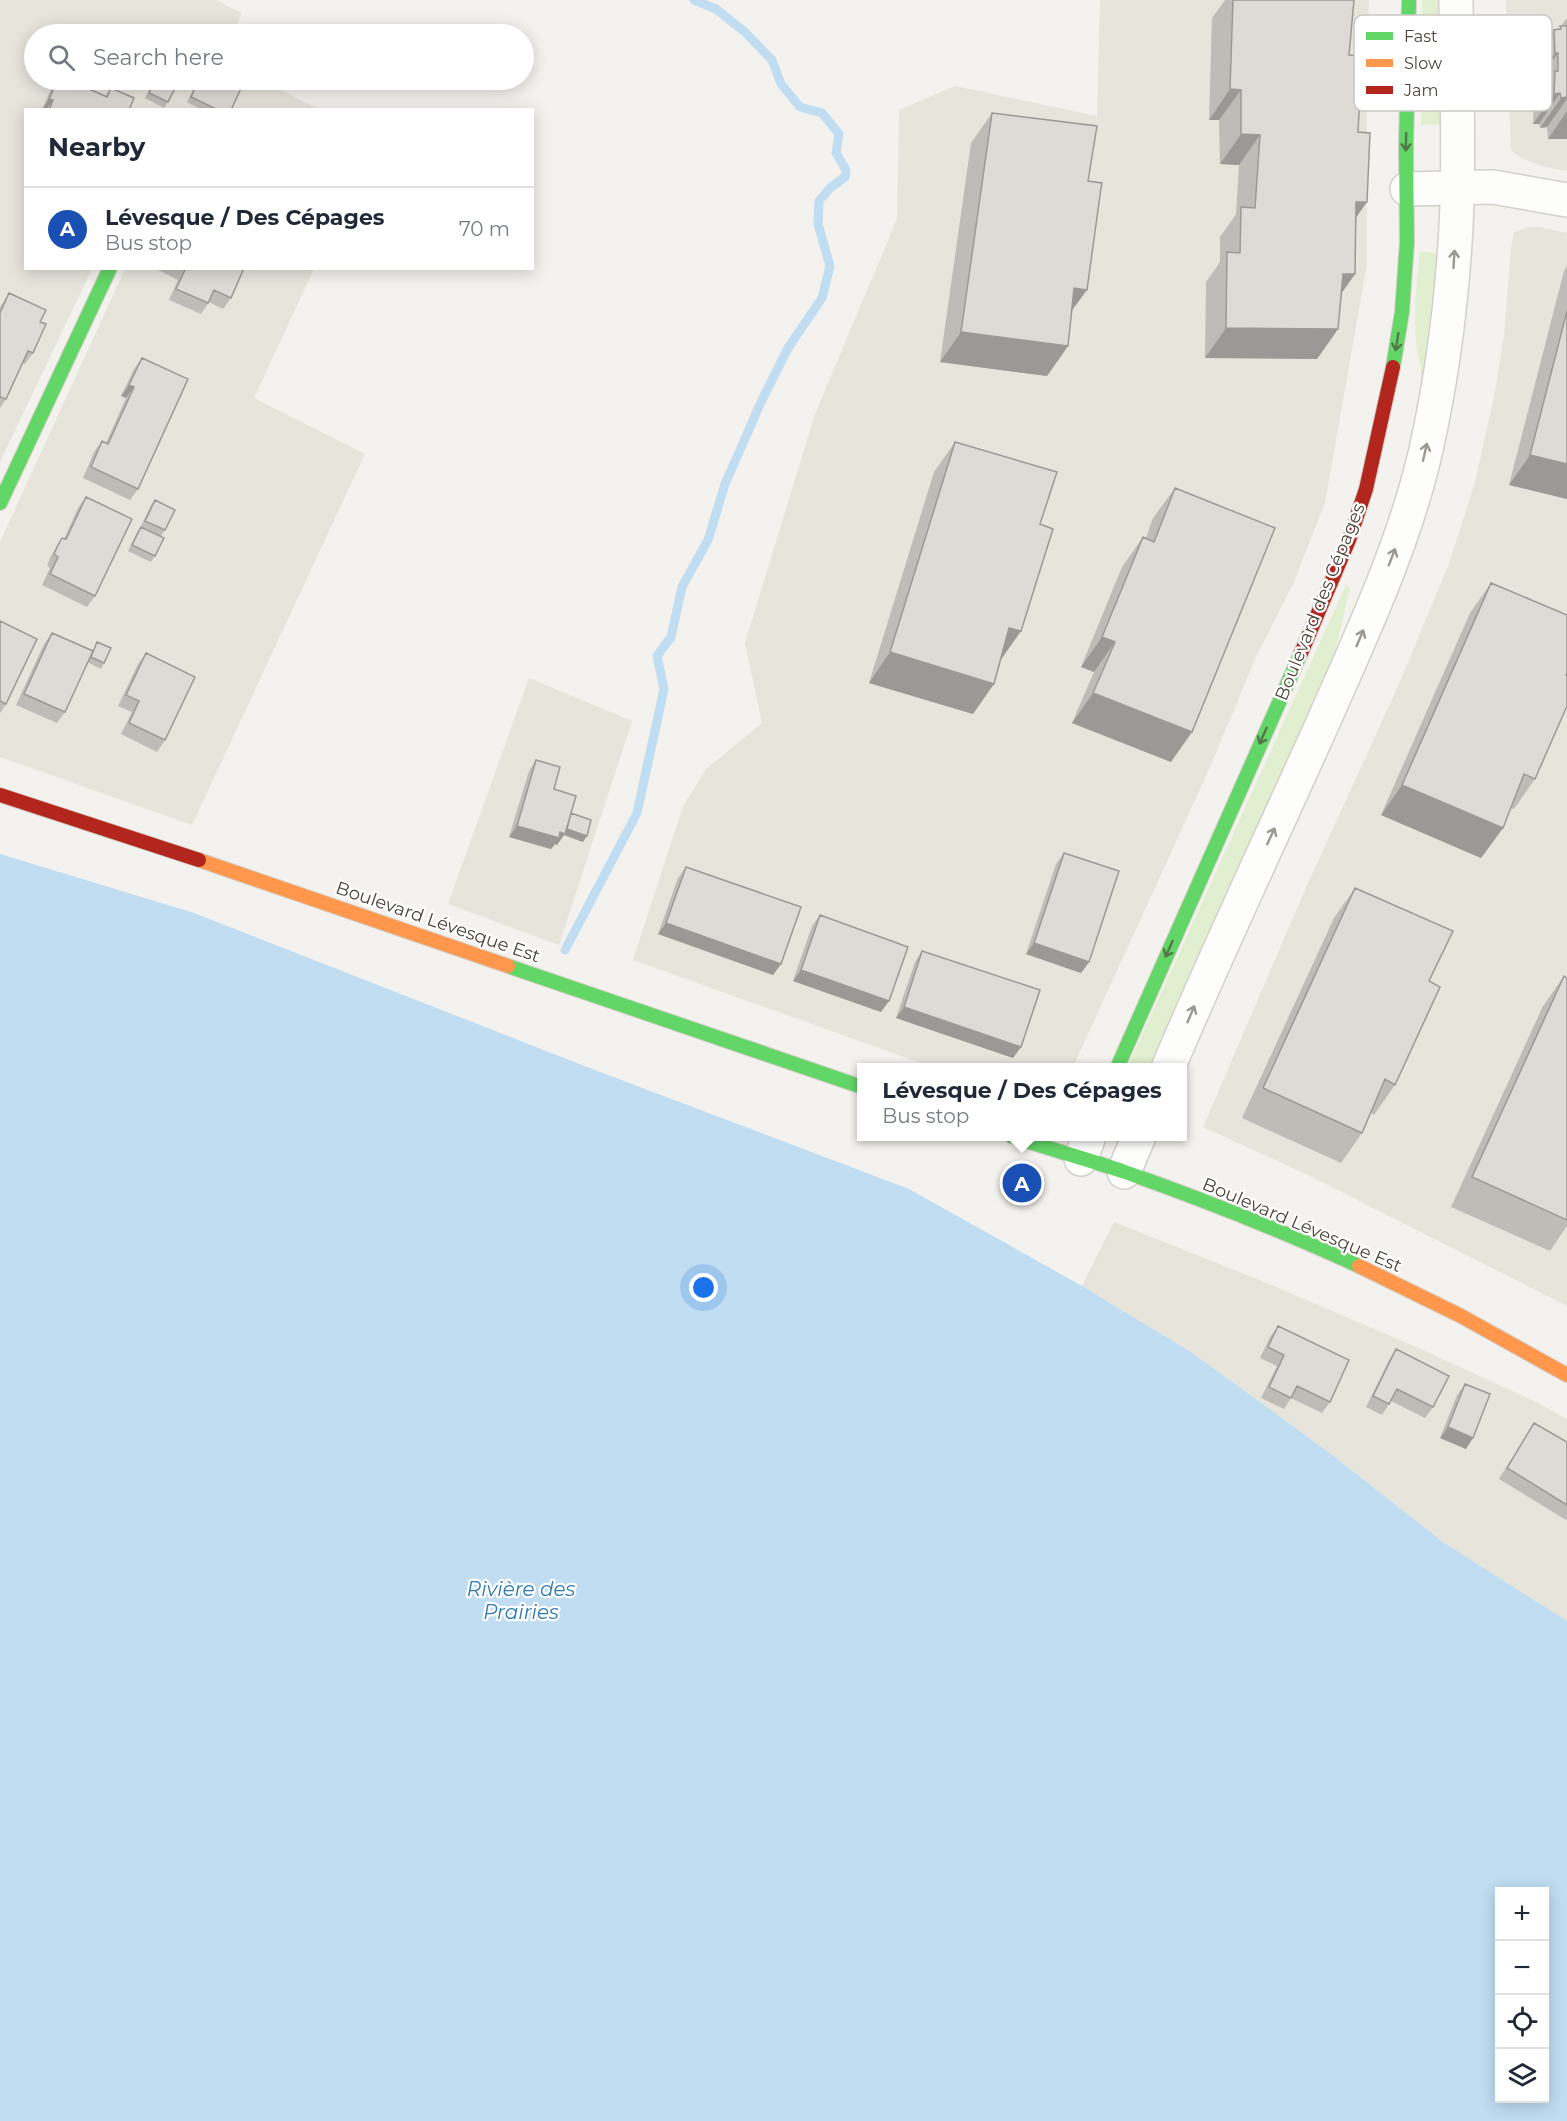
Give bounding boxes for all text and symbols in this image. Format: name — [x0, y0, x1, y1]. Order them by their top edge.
legend — [1354, 15, 1552, 111]
search box — [24, 24, 534, 90]
text: Fast — [1404, 27, 1438, 46]
icon: search — [45, 41, 78, 74]
text: Search here — [93, 44, 224, 71]
text: Slow — [1404, 54, 1442, 73]
text: Jam — [1403, 81, 1438, 100]
text: Nearby — [48, 131, 145, 163]
one-way arrow — [1401, 132, 1412, 152]
text: Lévesque / Des Cépages — [105, 204, 384, 231]
text: A — [60, 217, 75, 241]
text: 70 m — [459, 217, 510, 241]
text: Bus stop — [105, 231, 192, 255]
one-way arrow — [1449, 249, 1460, 269]
one-way arrow — [1391, 331, 1402, 351]
one-way arrow — [1420, 442, 1431, 462]
street label: Boulevard des Cépages — [1270, 500, 1370, 704]
one-way arrow — [1387, 548, 1398, 567]
one-way arrow — [1355, 630, 1366, 648]
one-way arrow — [1257, 727, 1269, 745]
one-way arrow — [1266, 827, 1278, 845]
street label: Boulevard Lévesque Est — [333, 877, 543, 967]
one-way arrow — [1163, 939, 1174, 957]
one-way arrow — [1186, 1005, 1197, 1023]
popup — [857, 1063, 1187, 1141]
text: Lévesque / Des Cépages — [882, 1077, 1162, 1104]
text: Bus stop — [882, 1104, 969, 1128]
pin: A — [1002, 1160, 1042, 1206]
street label: Boulevard Lévesque Est — [1199, 1173, 1405, 1277]
your location — [689, 1273, 718, 1302]
water label: Rivière des Prairies — [467, 1577, 576, 1624]
map controls — [1495, 1887, 1549, 2103]
button: + — [1495, 1887, 1549, 1941]
button: − — [1495, 1941, 1549, 1995]
button: locate — [1495, 1995, 1549, 2049]
button: layers — [1495, 2049, 1549, 2103]

